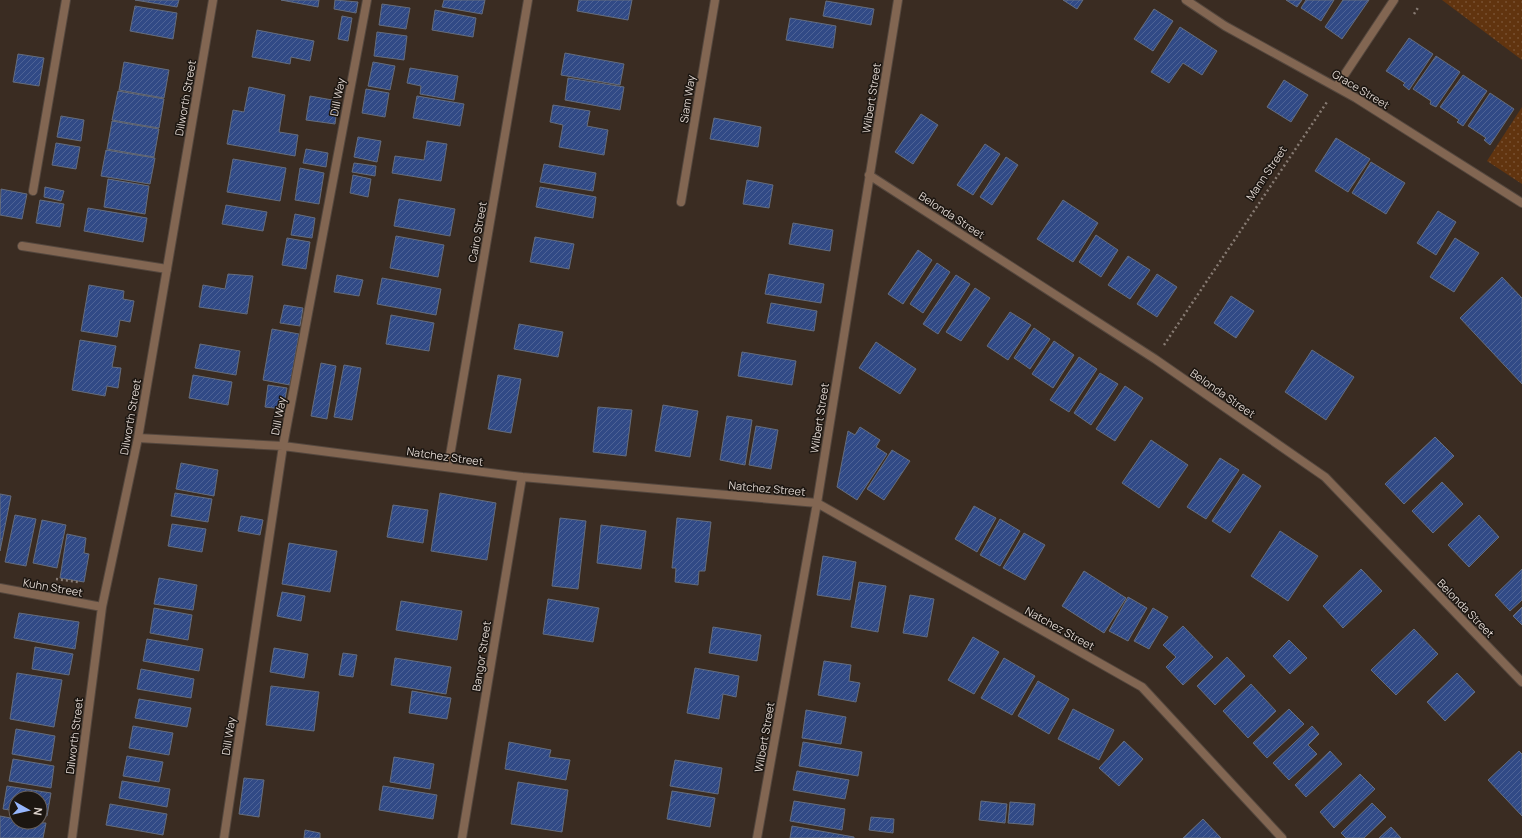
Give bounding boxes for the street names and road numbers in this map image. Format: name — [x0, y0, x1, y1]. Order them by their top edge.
street label: Dilworth Street — [171, 59, 199, 137]
street label: Wilbert Street — [858, 62, 884, 134]
street label: Grace Street — [1330, 66, 1392, 112]
street label: Siam Way — [676, 74, 698, 124]
street label: Dill Way — [326, 76, 348, 117]
street label: Mann Street — [1242, 143, 1290, 203]
street label: Belonda Street — [916, 188, 988, 242]
street label: Cairo Street — [464, 200, 490, 264]
street label: Belonda Street — [1188, 365, 1258, 421]
street label: Dilworth Street — [116, 378, 144, 456]
street label: Wilbert Street — [806, 382, 832, 454]
street label: Dill Way — [267, 395, 289, 436]
street label: Natchez Street — [406, 443, 484, 469]
street label: Natchez Street — [728, 477, 806, 499]
street label: Kuhn Street — [22, 574, 84, 600]
street label: Belonda Street — [1434, 575, 1498, 641]
street label: Natchez Street — [1023, 603, 1097, 653]
street label: Bangor Street — [468, 620, 494, 692]
street label: Dilworth Street — [62, 697, 86, 775]
street label: Wilbert Street — [750, 701, 778, 773]
street label: Dill Way — [218, 716, 238, 756]

